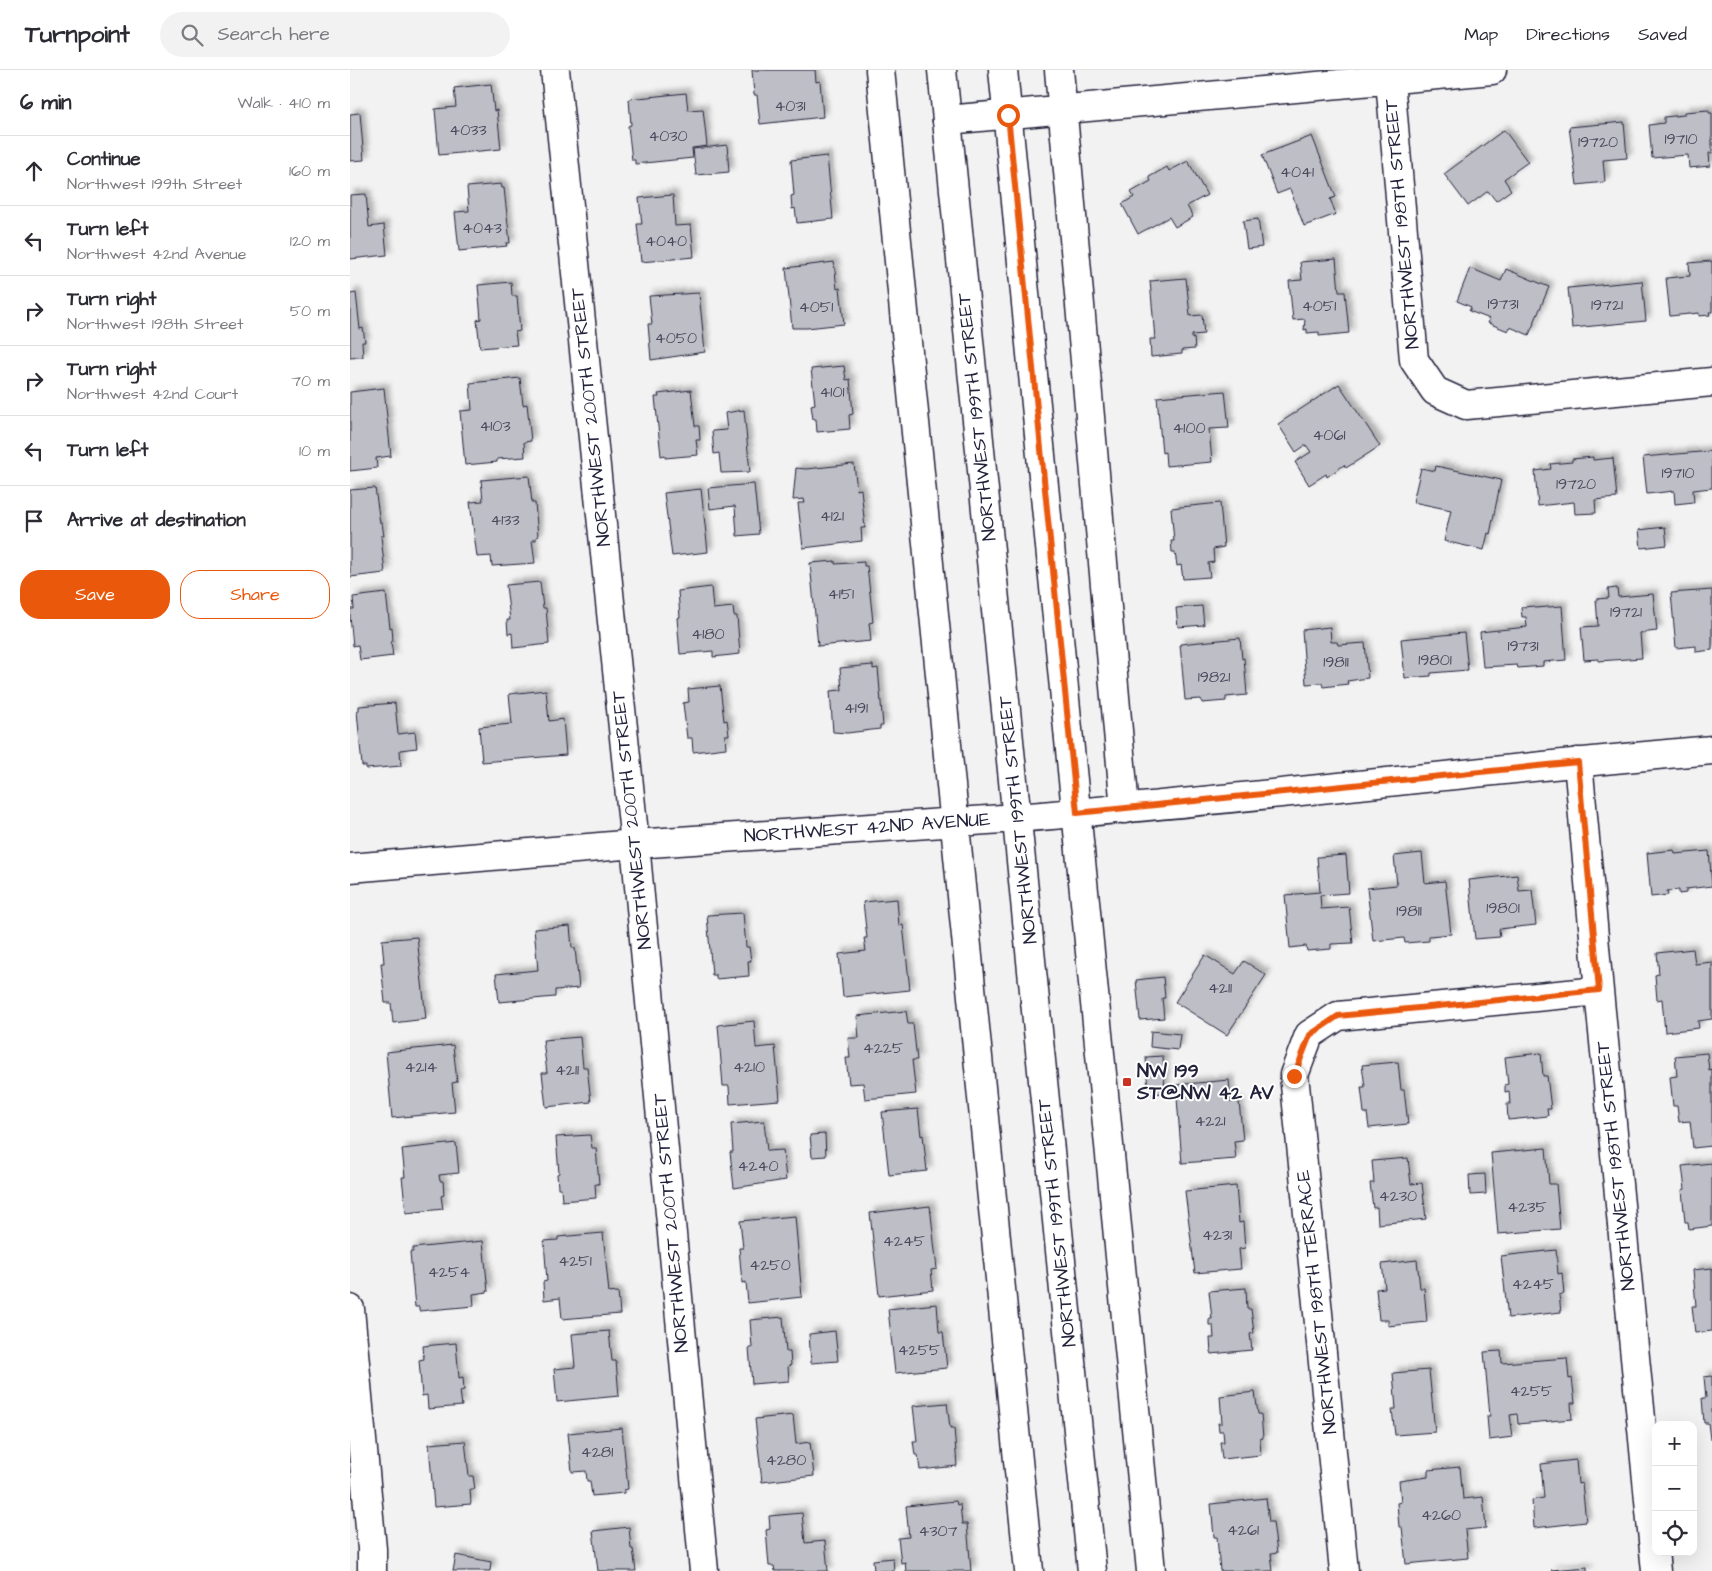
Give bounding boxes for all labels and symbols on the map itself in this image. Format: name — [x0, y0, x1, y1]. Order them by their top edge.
house number: 4031 — [774, 95, 806, 117]
street label: NORTHWEST 198TH STREET — [1378, 98, 1426, 350]
route start — [997, 104, 1020, 127]
house number: 4033 — [449, 119, 487, 141]
house number: 4030 — [648, 125, 688, 147]
house number: 19710 — [1664, 128, 1698, 150]
house number: 19720 — [1578, 131, 1618, 153]
house number: 4041 — [1280, 161, 1314, 183]
house number: 4043 — [462, 217, 502, 239]
house number: 4040 — [645, 230, 687, 252]
street label: NORTHWEST 200TH STREET — [564, 286, 618, 548]
street label: NORTHWEST 199TH STREET — [951, 292, 1003, 542]
house number: 19731 — [1487, 293, 1519, 315]
house number: 19721 — [1591, 294, 1623, 316]
house number: 4051 — [1302, 295, 1336, 317]
house number: 4051 — [799, 296, 833, 318]
house number: 4050 — [655, 327, 697, 349]
house number: 4101 — [819, 381, 845, 403]
house number: 4103 — [479, 415, 511, 437]
house number: 4100 — [1172, 417, 1206, 439]
house number: 4061 — [1312, 424, 1346, 446]
house number: 19710 — [1661, 462, 1695, 484]
house number: 19720 — [1556, 473, 1596, 495]
house number: 4121 — [820, 505, 844, 527]
house number: 4133 — [490, 509, 520, 531]
house number: 4151 — [828, 583, 854, 605]
house number: 19721 — [1610, 601, 1642, 623]
house number: 4180 — [691, 623, 725, 645]
house number: 19731 — [1507, 635, 1539, 657]
house number: 19801 — [1418, 649, 1452, 671]
house number: 19811 — [1323, 651, 1349, 673]
house number: 19821 — [1198, 666, 1230, 688]
street label: NORTHWEST 200TH STREET — [605, 689, 659, 951]
street label: NORTHWEST 199TH STREET — [992, 695, 1044, 945]
house number: 4191 — [844, 697, 868, 719]
street label: NORTHWEST 42ND AVENUE — [743, 806, 991, 850]
house number: 19801 — [1486, 897, 1520, 919]
house number: 19811 — [1396, 900, 1422, 922]
house number: 4211 — [1208, 977, 1232, 999]
house number: 4225 — [863, 1037, 904, 1059]
street label: NORTHWEST 198TH STREET — [1589, 1040, 1643, 1292]
house number: 4214 — [405, 1056, 438, 1078]
house number: 4210 — [733, 1056, 765, 1078]
place label: NW 199 ST@NW 42 AV — [1136, 1058, 1274, 1107]
house number: 4211 — [555, 1059, 579, 1081]
route end — [1283, 1065, 1306, 1088]
marker: NW 199 ST@NW 42 AV — [1121, 1076, 1133, 1088]
street label: NORTHWEST 200TH STREET — [646, 1092, 696, 1354]
street label: NORTHWEST 199TH STREET — [1031, 1098, 1083, 1348]
house number: 4221 — [1194, 1110, 1226, 1132]
house number: 4240 — [737, 1155, 779, 1177]
street label: NORTHWEST 198TH TERRACE — [1290, 1168, 1344, 1436]
house number: 4230 — [1379, 1185, 1417, 1207]
house number: 4235 — [1507, 1196, 1547, 1218]
house number: 4231 — [1202, 1224, 1232, 1246]
house number: 4245 — [883, 1230, 926, 1252]
house number: 4251 — [558, 1250, 592, 1272]
house number: 4250 — [749, 1254, 791, 1276]
house number: 4254 — [428, 1261, 470, 1283]
house number: 4245 — [1512, 1273, 1555, 1295]
house number: 4255 — [898, 1339, 941, 1361]
house number: 4255 — [1510, 1380, 1553, 1402]
house number: 4281 — [581, 1441, 613, 1463]
house number: 4280 — [766, 1449, 806, 1471]
house number: 4260 — [1421, 1504, 1461, 1526]
house number: 4261 — [1227, 1519, 1259, 1541]
house number: 4307 — [919, 1520, 958, 1542]

